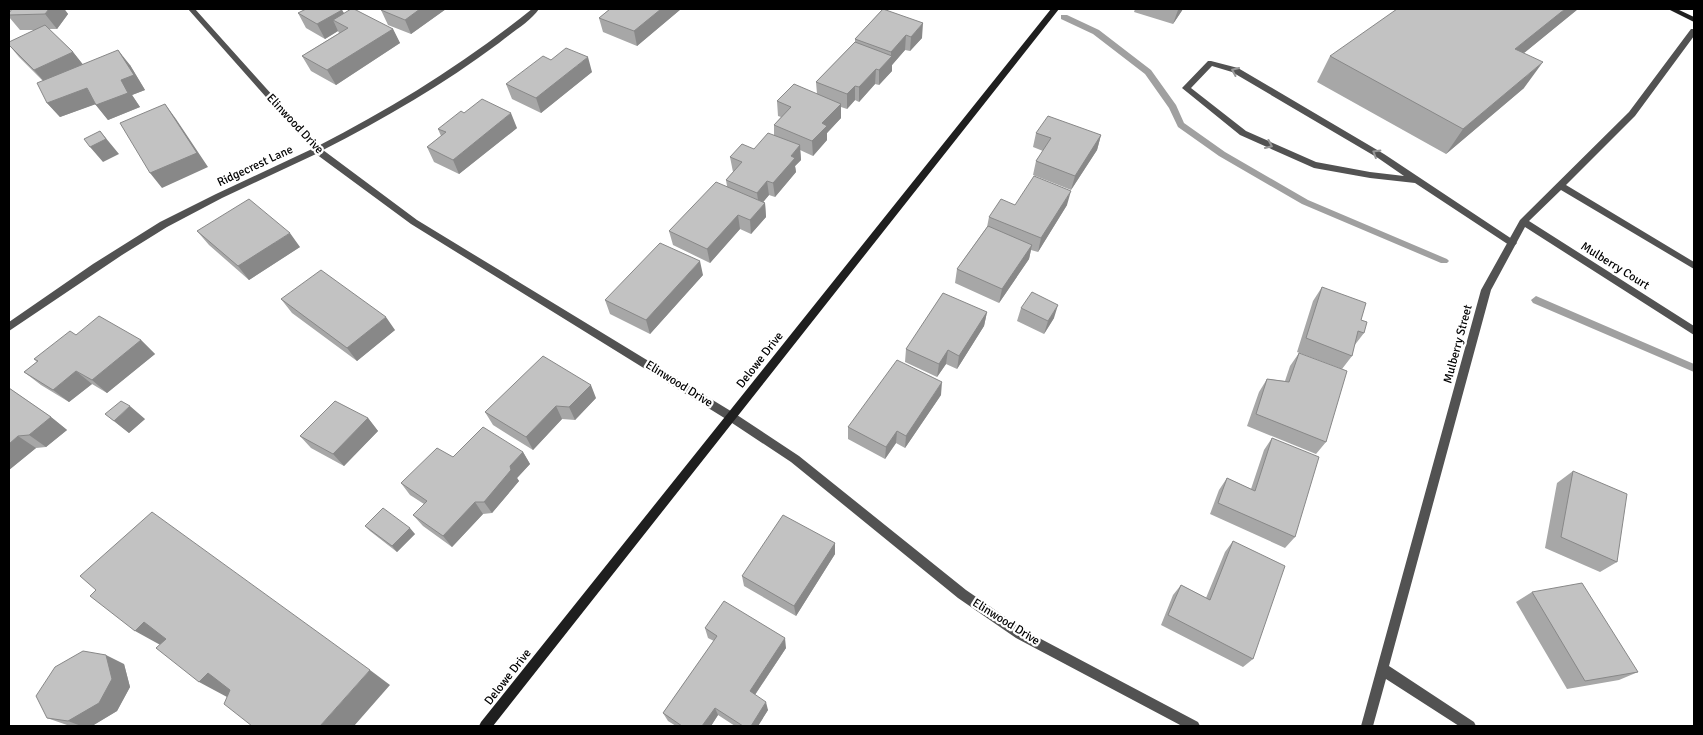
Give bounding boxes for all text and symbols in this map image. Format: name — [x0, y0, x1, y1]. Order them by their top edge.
one-way arrow — [1232, 67, 1241, 77]
street label: Elinwood Drive — [263, 91, 327, 157]
one-way arrow — [1264, 138, 1273, 149]
street label: Ridgecrest Lane — [215, 142, 295, 190]
one-way arrow — [1372, 149, 1381, 159]
street label: Mulberry Court — [1578, 239, 1652, 293]
street label: Mulberry Street — [1440, 303, 1476, 385]
street label: Delowe Drive — [733, 329, 787, 391]
street label: Elinwood Drive — [643, 357, 715, 411]
street label: Elinwood Drive — [970, 595, 1042, 649]
street label: Delowe Drive — [481, 646, 535, 708]

